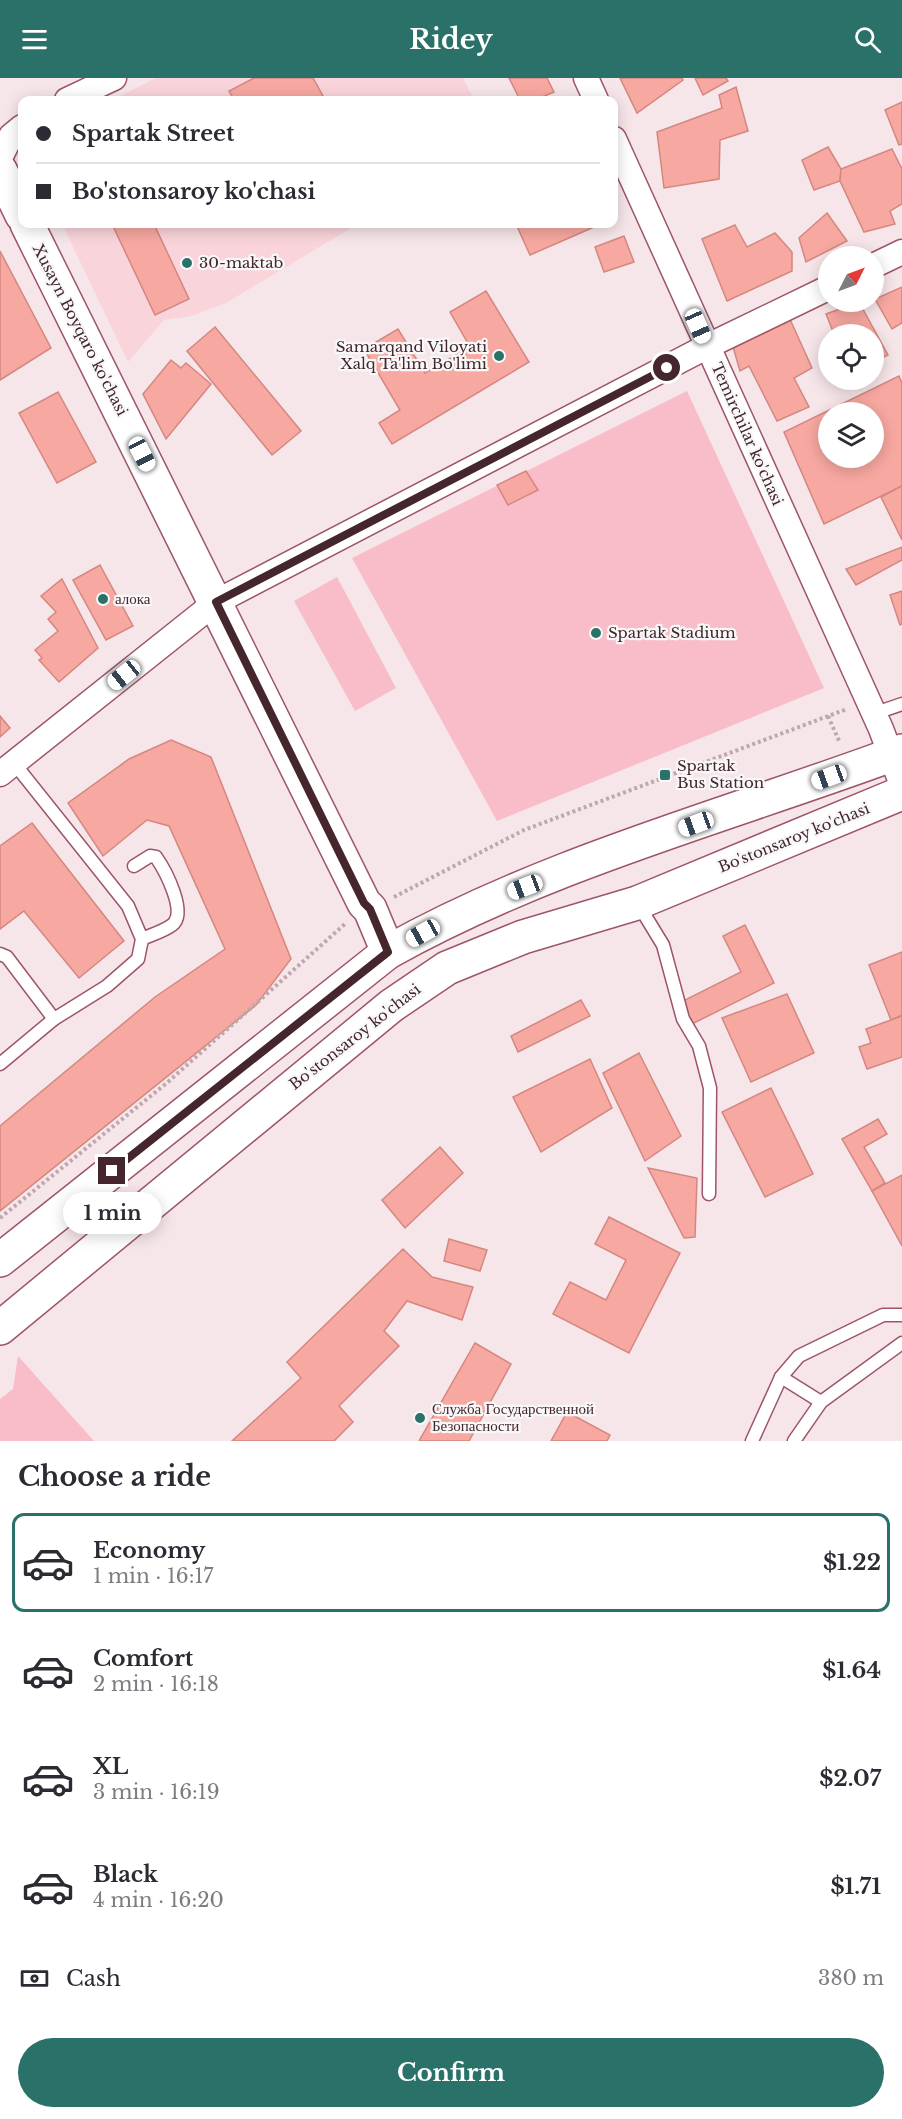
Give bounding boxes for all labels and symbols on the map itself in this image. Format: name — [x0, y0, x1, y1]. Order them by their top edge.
street label: Xusayn Boyqaro ko'chasi — [29, 241, 132, 419]
north arrow — [818, 246, 884, 312]
place label: 30-maktab — [199, 253, 284, 272]
marker: 30-maktab — [180, 256, 194, 270]
car — [682, 306, 714, 346]
place label: Samarqand Viloyati Xalq Ta'lim Bo'limi — [336, 337, 487, 373]
marker: Samarqand Viloyati Xalq Ta'lim Bo'limi — [492, 349, 506, 363]
route start — [653, 354, 680, 381]
street label: Temirchilar ko'chasi — [707, 359, 788, 508]
car — [126, 434, 158, 474]
place label: алока — [115, 589, 151, 608]
marker: алока — [96, 592, 110, 606]
place label: Spartak Stadium — [608, 623, 736, 642]
marker: Spartak Stadium — [589, 626, 603, 640]
car — [104, 657, 144, 693]
place label: Spartak Bus Station — [677, 756, 764, 792]
car — [809, 762, 849, 792]
marker: Spartak Bus Station — [658, 768, 672, 782]
street label: Bo'stonsaroy ko'chasi — [715, 798, 872, 877]
car — [676, 809, 716, 839]
car — [505, 872, 545, 902]
car — [403, 916, 443, 950]
street label: Bo'stonsaroy ko'chasi — [285, 979, 424, 1094]
route end — [98, 1157, 125, 1184]
callout: 1 min — [63, 1192, 162, 1234]
place label: Служба Государственной Безопасности — [432, 1399, 594, 1435]
marker: Служба Государственной Безопасности — [413, 1411, 427, 1425]

